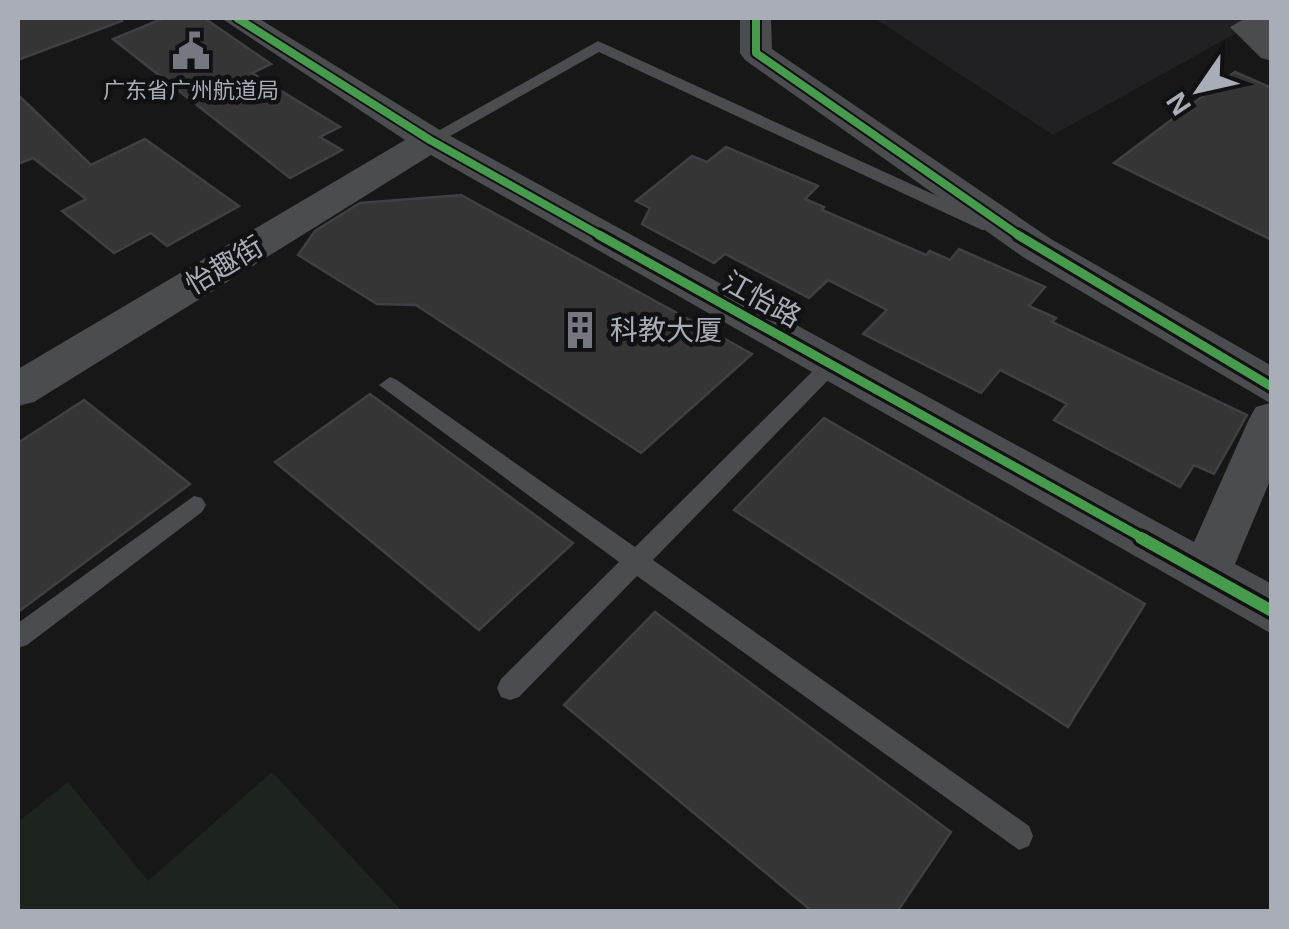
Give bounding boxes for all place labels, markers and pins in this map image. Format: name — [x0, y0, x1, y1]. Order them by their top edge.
public building icon: 广东省广州航道局 — [170, 30, 212, 72]
place label: 广东省广州航道局 — [103, 78, 279, 103]
building icon: 科教大厦 — [559, 309, 601, 351]
place label: 科教大厦 — [610, 315, 722, 346]

